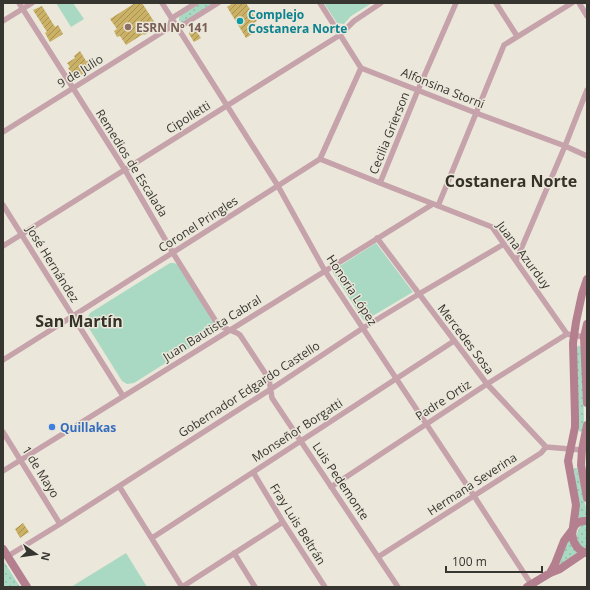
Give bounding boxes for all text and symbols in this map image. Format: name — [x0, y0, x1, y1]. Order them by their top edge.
place label: Complejo Costanera Norte — [248, 6, 347, 37]
marker: Complejo Costanera Norte — [235, 16, 245, 26]
place label: ESRN Nº 141 — [136, 19, 208, 36]
marker: ESRN Nº 141 — [123, 22, 133, 32]
street label: 9 de Julio — [54, 50, 106, 92]
street label: Alfonsina Storni — [399, 64, 487, 112]
street label: Cecilia Grierson — [365, 89, 413, 177]
street label: Cipolletti — [162, 97, 214, 137]
street label: Remedios de Escalada — [92, 106, 172, 220]
district label: Costanera Norte — [445, 170, 577, 192]
street label: Coronel Pringles — [155, 192, 241, 256]
street label: Juana Azurduy — [492, 217, 556, 293]
street label: José Hernández — [22, 221, 84, 306]
street label: Honoria López — [323, 251, 382, 329]
street label: Juan Bautista Cabral — [159, 291, 264, 366]
street label: Mercedes Sosa — [434, 300, 498, 378]
district label: San Martín — [35, 310, 123, 332]
street label: Gobernador Edgardo Castello — [175, 337, 323, 441]
street label: Padre Ortiz — [412, 375, 474, 424]
street label: Monseñor Borgatti — [248, 394, 346, 466]
place label: Quillakas — [60, 419, 116, 436]
marker: Quillakas — [47, 422, 57, 432]
street label: Luis Pedemonte — [309, 439, 373, 523]
street label: 1 de Mayo — [18, 443, 64, 501]
street label: Hermana Severina — [424, 449, 520, 519]
street label: Fray Luis Beltrán — [266, 480, 330, 568]
north arrow — [16, 534, 56, 574]
scale bar — [446, 548, 542, 574]
text: N — [38, 550, 55, 562]
text: 100 m — [452, 553, 487, 570]

